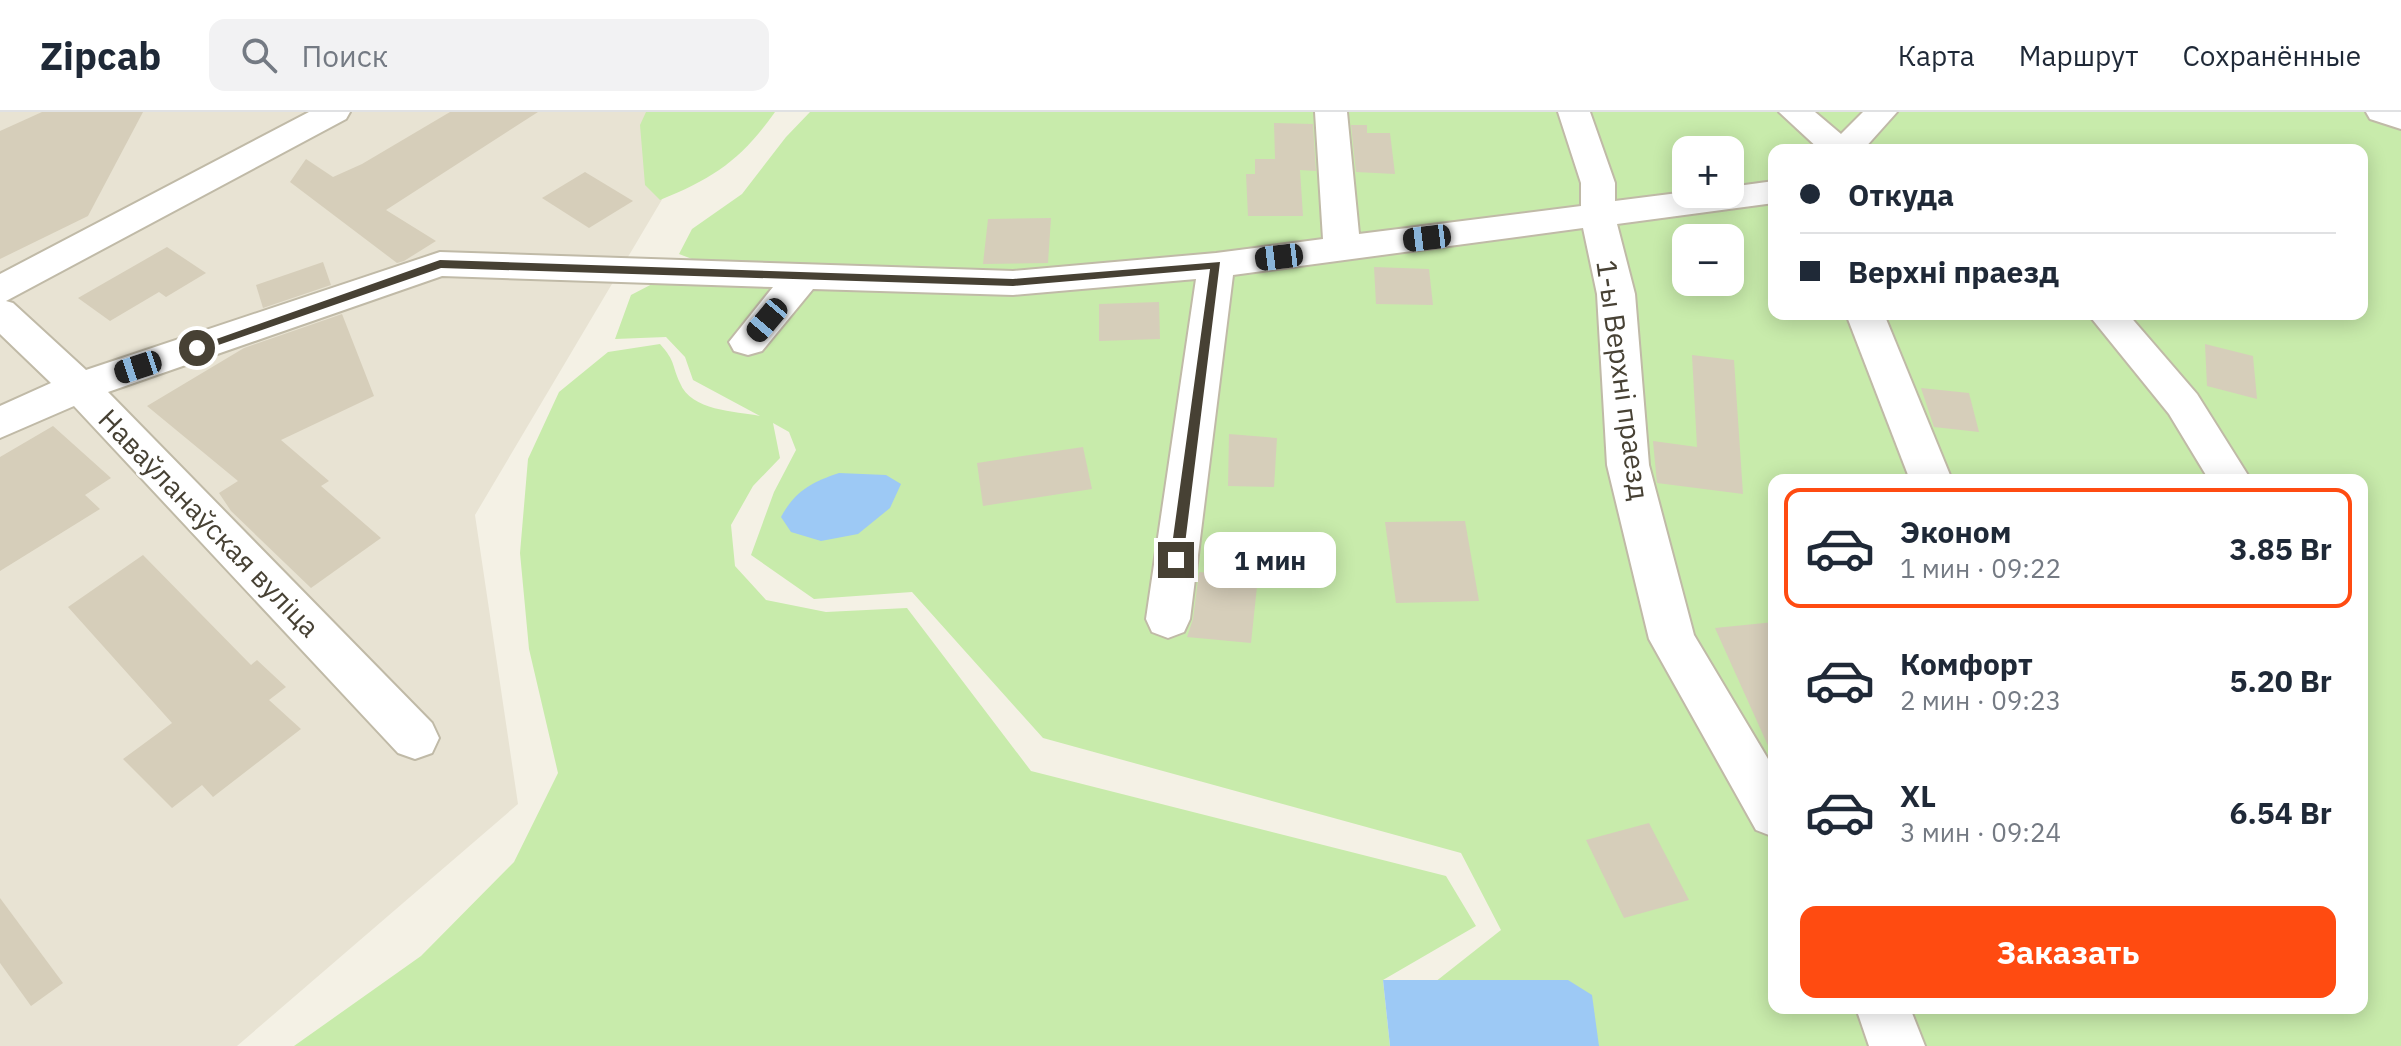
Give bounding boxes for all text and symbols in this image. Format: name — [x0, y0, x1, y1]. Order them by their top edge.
search box — [209, 19, 769, 91]
text: Zipcab — [40, 31, 161, 80]
icon: search — [237, 33, 281, 77]
text: Поиск — [301, 36, 388, 75]
text: Карта — [1898, 37, 1975, 74]
text: Маршрут — [2019, 37, 2138, 74]
text: Сохранённые — [2182, 37, 2361, 74]
map controls — [1672, 136, 1744, 296]
button: + — [1672, 136, 1744, 208]
text: Откуда — [1848, 175, 1954, 214]
car — [1402, 223, 1452, 253]
button: − — [1672, 224, 1744, 296]
car — [1254, 242, 1304, 272]
text: Верхні праезд — [1848, 252, 2059, 291]
street label: 1-ы Верхні праезд — [1588, 258, 1659, 502]
car — [742, 294, 792, 346]
route start — [179, 330, 215, 366]
car — [111, 348, 165, 386]
street label: Наваўланаўская вуліца — [91, 401, 328, 645]
icon: car — [1804, 512, 1876, 584]
text: Эконом — [1900, 512, 2011, 551]
text: 3.85 Br — [2229, 529, 2332, 568]
callout: 1 мин — [1204, 532, 1336, 588]
route end — [1158, 542, 1194, 578]
text: 1 мин — [1234, 543, 1306, 577]
text: 1 мин · 09:22 — [1900, 551, 2061, 585]
icon: car — [1804, 644, 1876, 716]
text: Комфорт — [1900, 644, 2033, 683]
text: 5.20 Br — [2229, 661, 2332, 700]
text: 2 мин · 09:23 — [1900, 683, 2061, 717]
icon: car — [1804, 776, 1876, 848]
text: XL — [1900, 776, 1936, 815]
text: 6.54 Br — [2229, 793, 2332, 832]
text: 3 мин · 09:24 — [1900, 815, 2061, 849]
button: Заказать — [1800, 906, 2336, 998]

